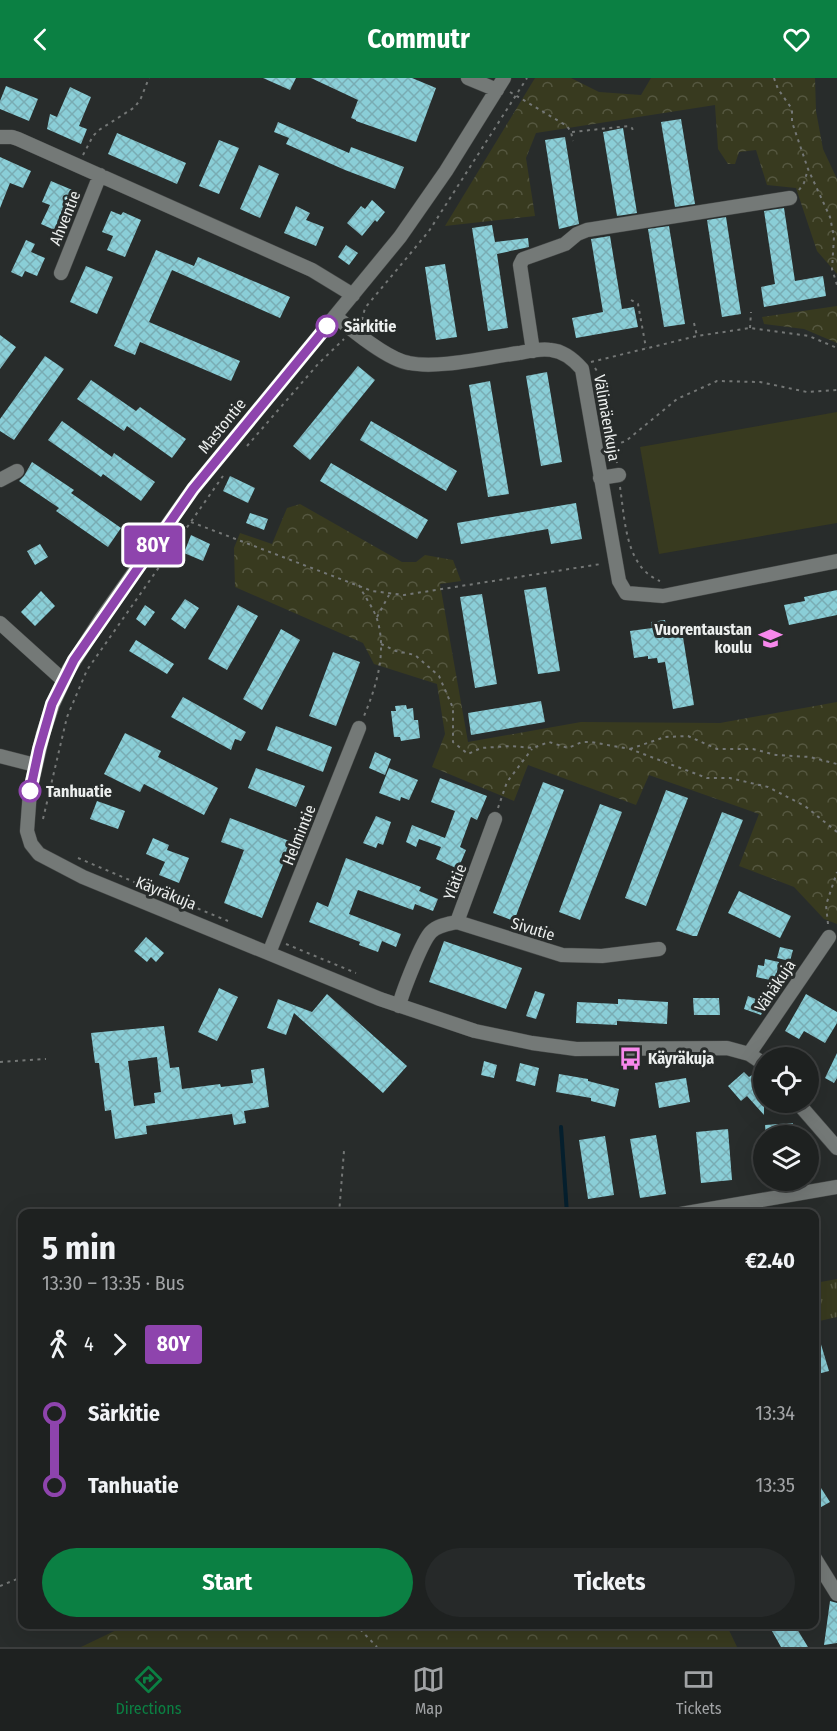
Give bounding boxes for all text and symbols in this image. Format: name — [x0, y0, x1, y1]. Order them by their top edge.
icon: back — [24, 23, 57, 56]
text: Commutr — [367, 23, 470, 55]
icon: heart — [780, 23, 813, 56]
street label: Ahventie — [45, 188, 85, 248]
marker: Särkitie — [316, 315, 338, 337]
place label: Särkitie — [344, 317, 396, 336]
street label: Välimäenkuja — [590, 373, 624, 463]
street label: Mastontie — [194, 395, 250, 457]
line badge: 80Y — [118, 526, 188, 564]
text: 80Y — [136, 532, 170, 558]
place label: Vuorentaustan koulu — [654, 620, 752, 657]
school or university icon: Vuorentaustan koulu — [757, 625, 783, 651]
marker: Tanhuatie — [19, 780, 41, 802]
place label: Tanhuatie — [46, 782, 112, 801]
street label: Helmintie — [278, 802, 320, 868]
street label: Ylätie — [439, 861, 471, 903]
street label: Käyräkuja — [133, 872, 199, 914]
street label: Sivutie — [509, 913, 557, 945]
street label: Vähäkuja — [751, 956, 800, 1016]
bus stop icon: Käyräkuja — [617, 1045, 643, 1071]
map controls — [753, 1047, 819, 1191]
button: locate — [753, 1047, 819, 1113]
place label: Käyräkuja — [648, 1049, 714, 1068]
button: layers — [753, 1125, 819, 1191]
text: 5 min — [42, 1228, 116, 1268]
text: €2.40 — [745, 1247, 795, 1274]
text: 13:30 – 13:35 · Bus — [42, 1271, 185, 1295]
icon: walk — [42, 1328, 75, 1361]
icon: forward — [103, 1328, 136, 1361]
text: 80Y — [157, 1331, 190, 1357]
text: 4 — [84, 1332, 94, 1356]
text: Särkitie — [88, 1400, 160, 1427]
text: 13:34 — [755, 1401, 795, 1425]
text: Tanhuatie — [88, 1472, 179, 1499]
text: 13:35 — [756, 1473, 795, 1497]
button: Start — [42, 1548, 413, 1617]
button: Tickets — [425, 1548, 795, 1617]
tab: Directions — [115, 1663, 182, 1718]
tab: Map — [412, 1663, 445, 1718]
tab: Tickets — [676, 1663, 722, 1718]

